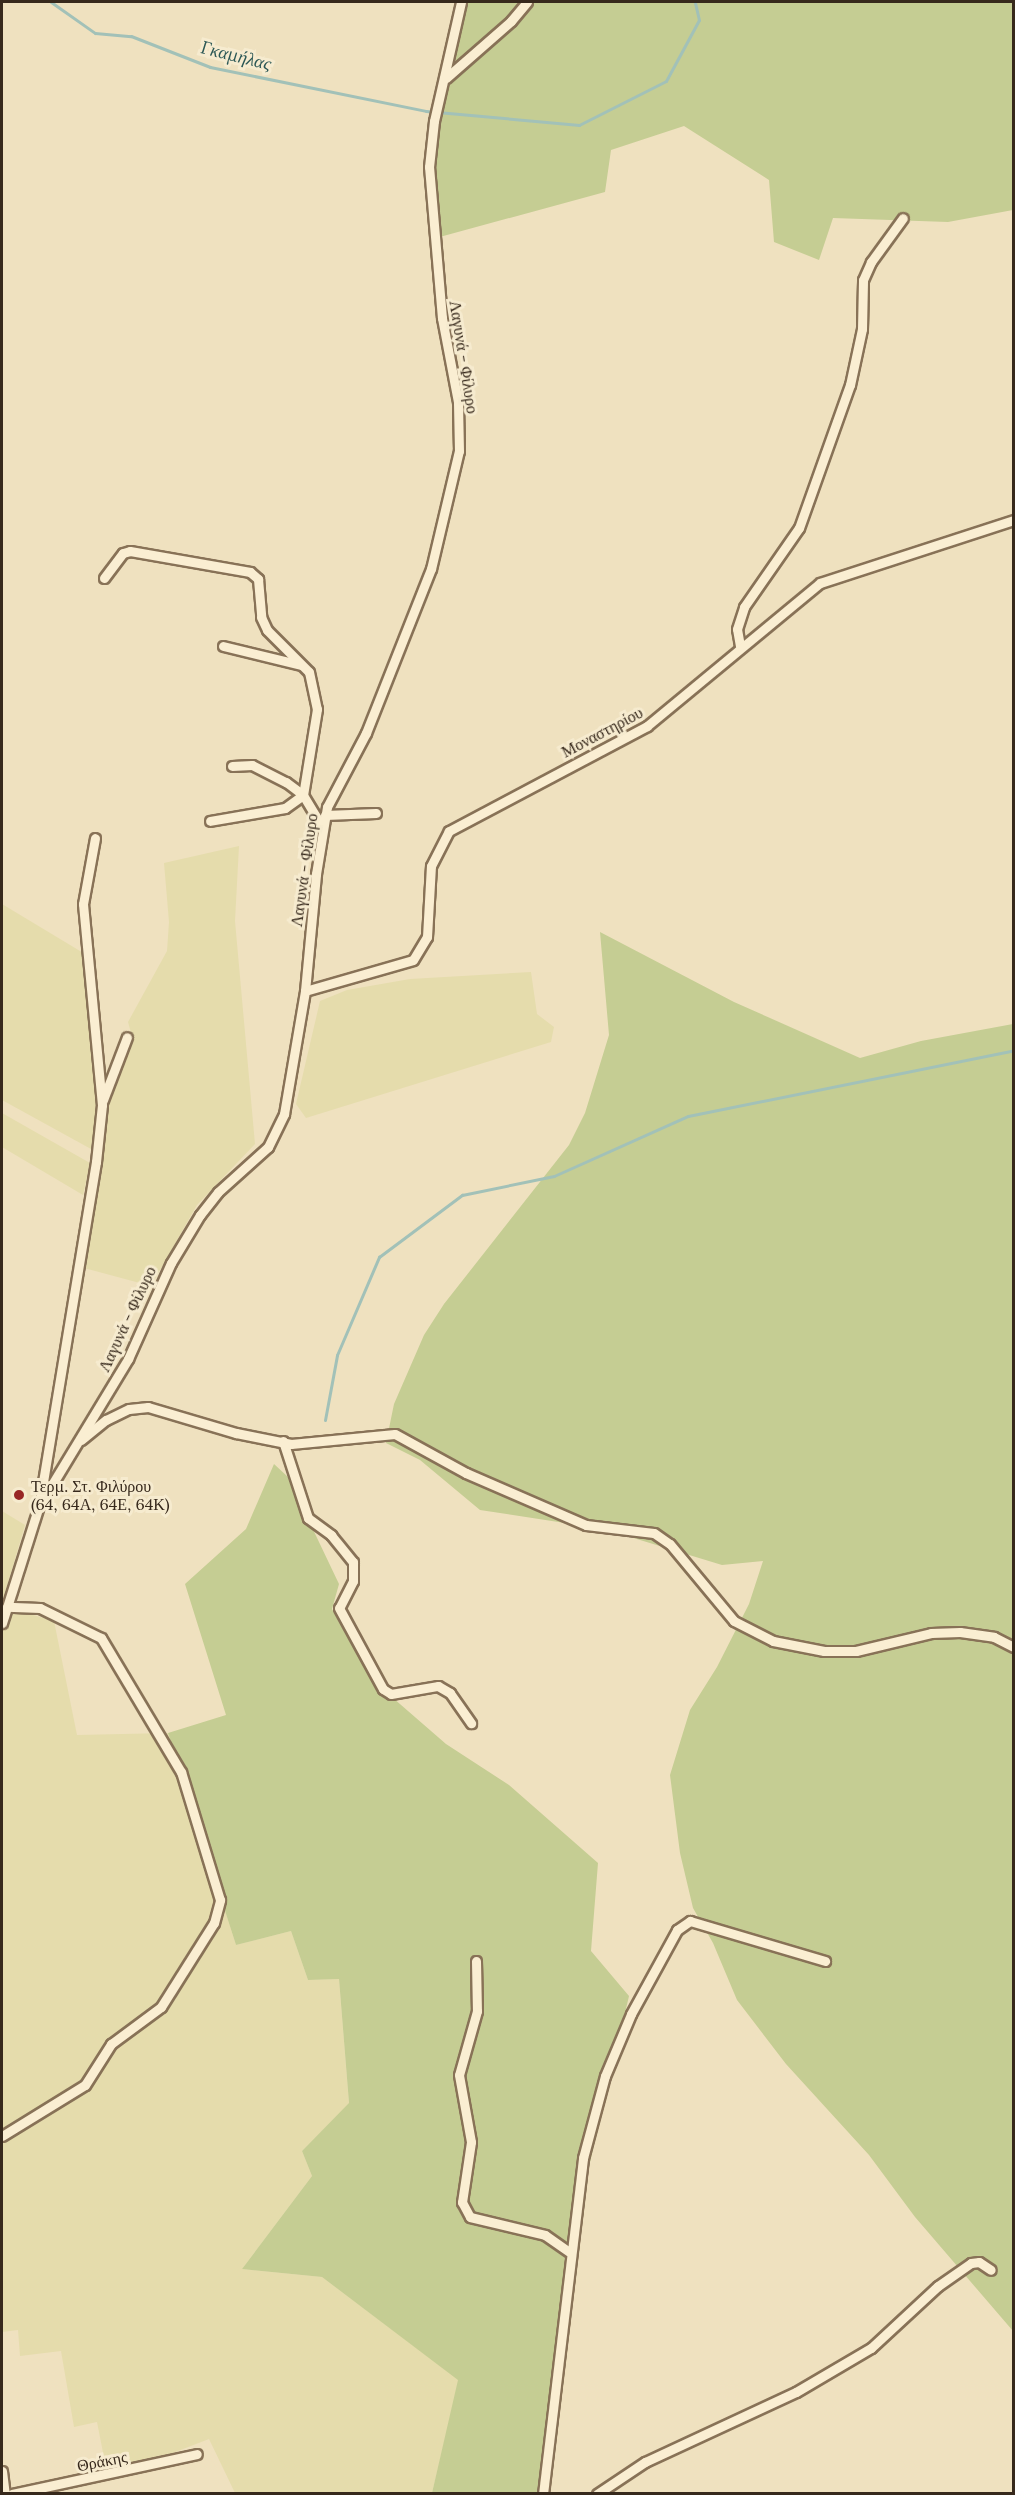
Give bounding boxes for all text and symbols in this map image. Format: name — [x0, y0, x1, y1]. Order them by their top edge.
water label: Γκαμήλας — [198, 37, 274, 75]
street label: Λαγυνά - Φίλυρο — [446, 299, 482, 415]
street label: Μοναστηρίου — [558, 703, 646, 761]
street label: Λαγυνά - Φίλυρο — [287, 812, 321, 928]
street label: Λαγυνά - Φίλυρο — [94, 1263, 160, 1375]
place label: Τερμ. Στ. Φιλύρου (64, 64Α, 64Ε, 64Κ) — [31, 1476, 170, 1514]
marker: Τερμ. Στ. Φιλύρου (64, 64Α, 64Ε, 64Κ) — [12, 1488, 26, 1502]
street label: Θράκης — [75, 2447, 129, 2475]

